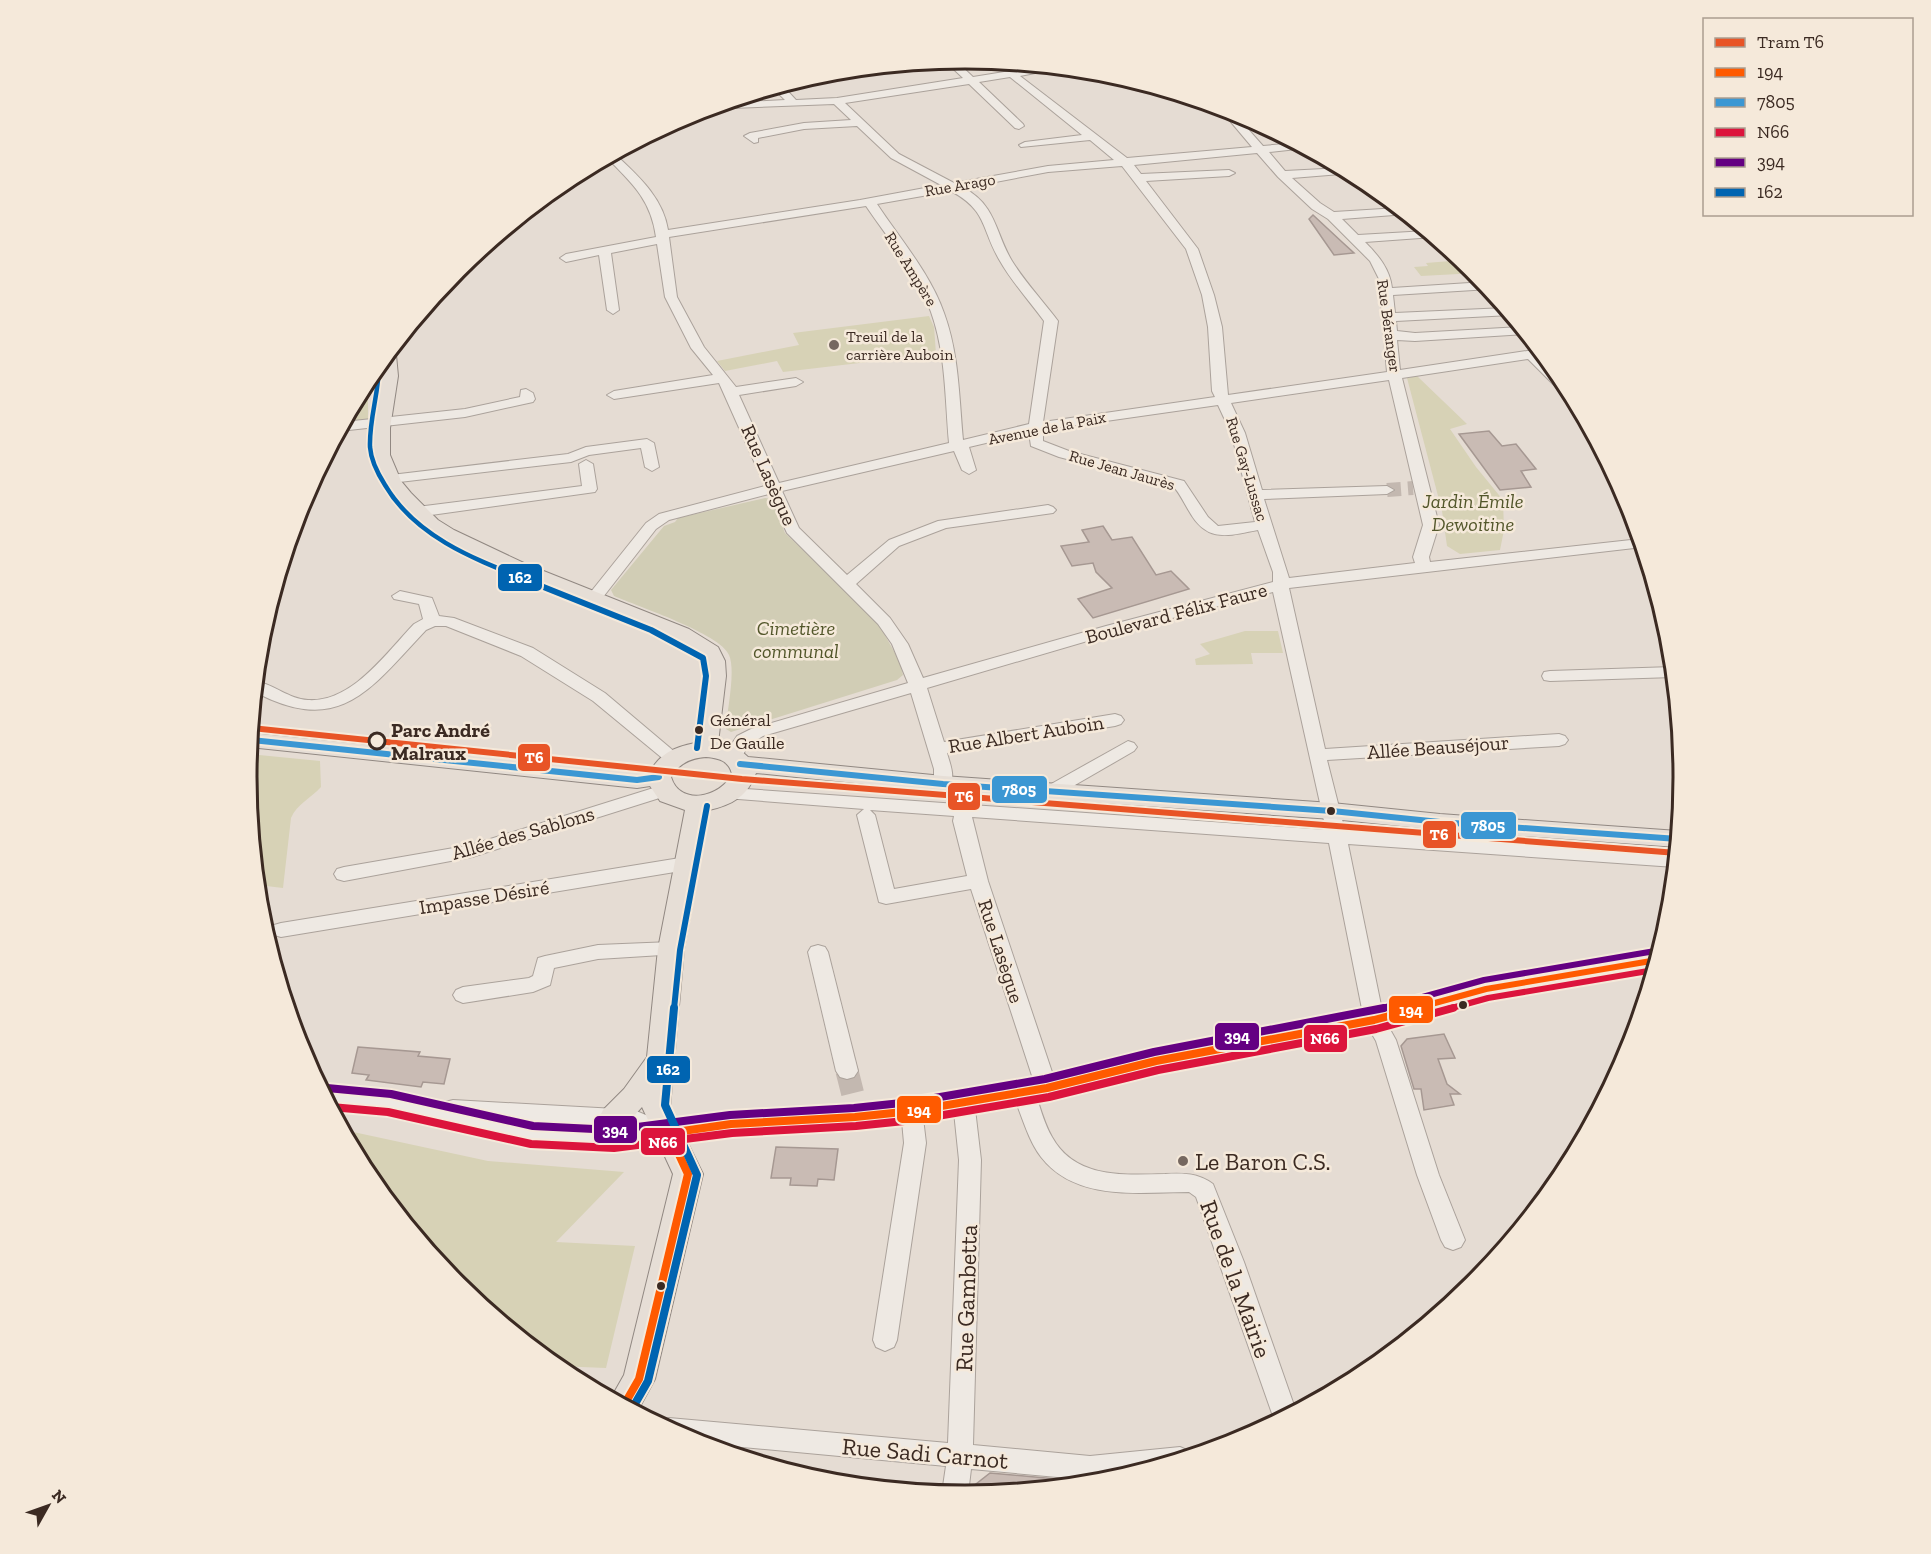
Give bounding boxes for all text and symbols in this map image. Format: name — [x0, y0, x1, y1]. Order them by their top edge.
legend — [1703, 18, 1913, 216]
text: Tram T6 — [1757, 31, 1824, 53]
text: 194 — [1757, 61, 1783, 83]
text: 7805 — [1757, 91, 1795, 113]
text: N66 — [1757, 121, 1789, 143]
text: 394 — [1757, 151, 1785, 173]
street label: Rue Arago — [923, 169, 997, 201]
text: 162 — [1757, 181, 1783, 203]
street label: Rue Ampère — [881, 228, 941, 310]
street label: Rue Béranger — [1373, 278, 1405, 374]
place label: Treuil de la carrière Auboin — [846, 327, 954, 364]
marker: Treuil de la carrière Auboin — [827, 338, 841, 352]
street label: Avenue de la Paix — [987, 407, 1107, 449]
street label: Rue Gay-Lussac — [1222, 415, 1272, 523]
street label: Rue Lasègue — [736, 421, 802, 529]
street label: Rue Jean Jaurès — [1067, 446, 1177, 494]
park label: Jardin Émile Dewoitine — [1421, 489, 1524, 536]
line badge: 162 — [497, 563, 543, 592]
text: 162 — [508, 568, 532, 587]
street label: Boulevard Félix Faure — [1082, 577, 1270, 649]
park label: Cimetière communal — [753, 616, 839, 663]
place label: Général De Gaulle — [710, 709, 785, 754]
street label: Rue Albert Auboin — [947, 710, 1106, 758]
place label: Parc André Malraux — [391, 718, 490, 765]
marker: Général De Gaulle — [693, 724, 705, 736]
street label: Allée Beauséjour — [1366, 730, 1510, 764]
marker: Parc André Malraux — [368, 732, 386, 750]
line badge: T6 — [517, 743, 551, 772]
text: T6 — [525, 748, 544, 767]
line badge: 7805 — [991, 775, 1048, 804]
text: 7805 — [1002, 780, 1036, 799]
line badge: T6 — [947, 782, 981, 811]
text: T6 — [955, 787, 974, 806]
street label: Allée des Sablons — [449, 801, 597, 865]
unlabelled marker — [1325, 805, 1337, 817]
line badge: 7805 — [1460, 811, 1517, 840]
text: 7805 — [1471, 816, 1505, 835]
line badge: T6 — [1422, 820, 1457, 849]
text: T6 — [1430, 825, 1449, 844]
street label: Impasse Désiré — [417, 875, 551, 919]
street label: Rue Lasègue — [973, 896, 1029, 1006]
line badge: 194 — [1388, 995, 1434, 1024]
unlabelled marker — [1457, 999, 1469, 1011]
text: 194 — [1399, 1001, 1423, 1020]
line badge: 394 — [1214, 1022, 1260, 1051]
line badge: N66 — [1303, 1024, 1348, 1053]
text: 394 — [1224, 1027, 1250, 1046]
text: N66 — [1310, 1029, 1340, 1048]
line badge: 162 — [646, 1055, 691, 1084]
text: 162 — [656, 1060, 680, 1079]
line badge: 194 — [896, 1095, 942, 1124]
text: 194 — [907, 1101, 931, 1120]
line badge: 394 — [593, 1115, 638, 1144]
text: 394 — [602, 1121, 628, 1140]
line badge: N66 — [640, 1127, 686, 1156]
text: N66 — [648, 1133, 678, 1152]
place label: Le Baron C.S. — [1195, 1147, 1331, 1176]
marker: Le Baron C.S. — [1176, 1154, 1190, 1168]
street label: Rue de la Mairie — [1194, 1196, 1278, 1362]
street label: Rue Gambetta — [949, 1223, 983, 1372]
unlabelled marker — [655, 1280, 667, 1292]
street label: Rue Sadi Carnot — [841, 1431, 1009, 1475]
north arrow — [18, 1476, 78, 1536]
text: N — [48, 1486, 70, 1507]

